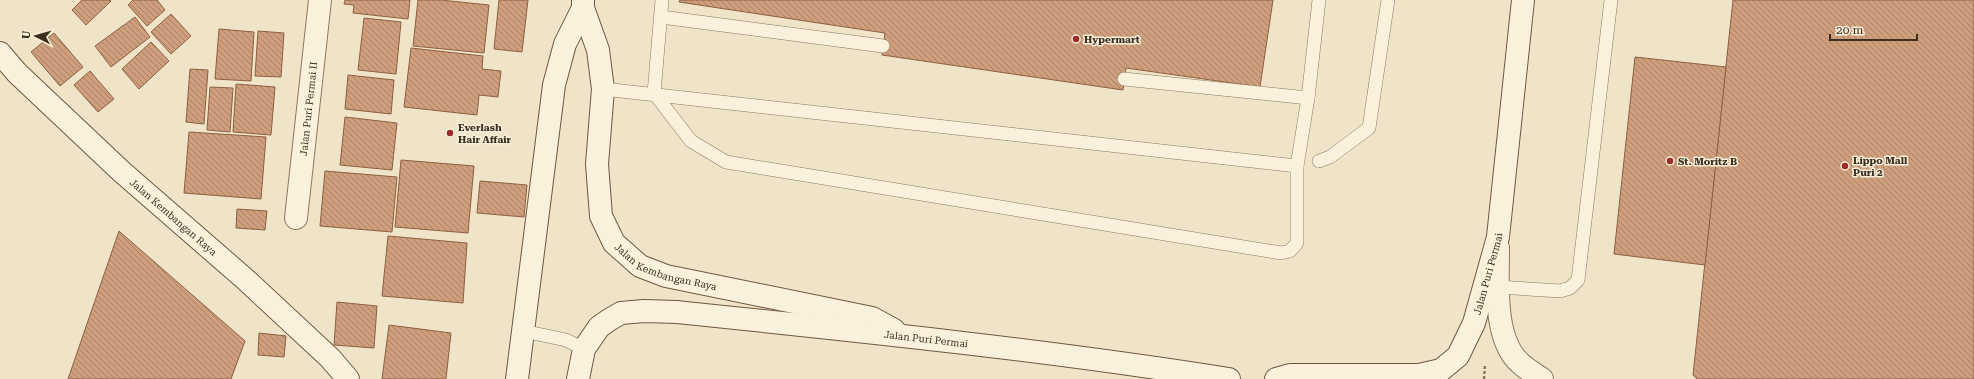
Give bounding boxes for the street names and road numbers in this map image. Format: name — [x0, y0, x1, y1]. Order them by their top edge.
street label: Jalan Puri Permai II — [297, 61, 319, 156]
street label: Jalan Kembangan Raya — [128, 176, 220, 258]
street label: Jalan Puri Permai — [1471, 232, 1504, 316]
street label: Jalan Kembangan Raya — [613, 241, 718, 292]
street label: Jalan Puri Permai — [884, 328, 969, 349]

